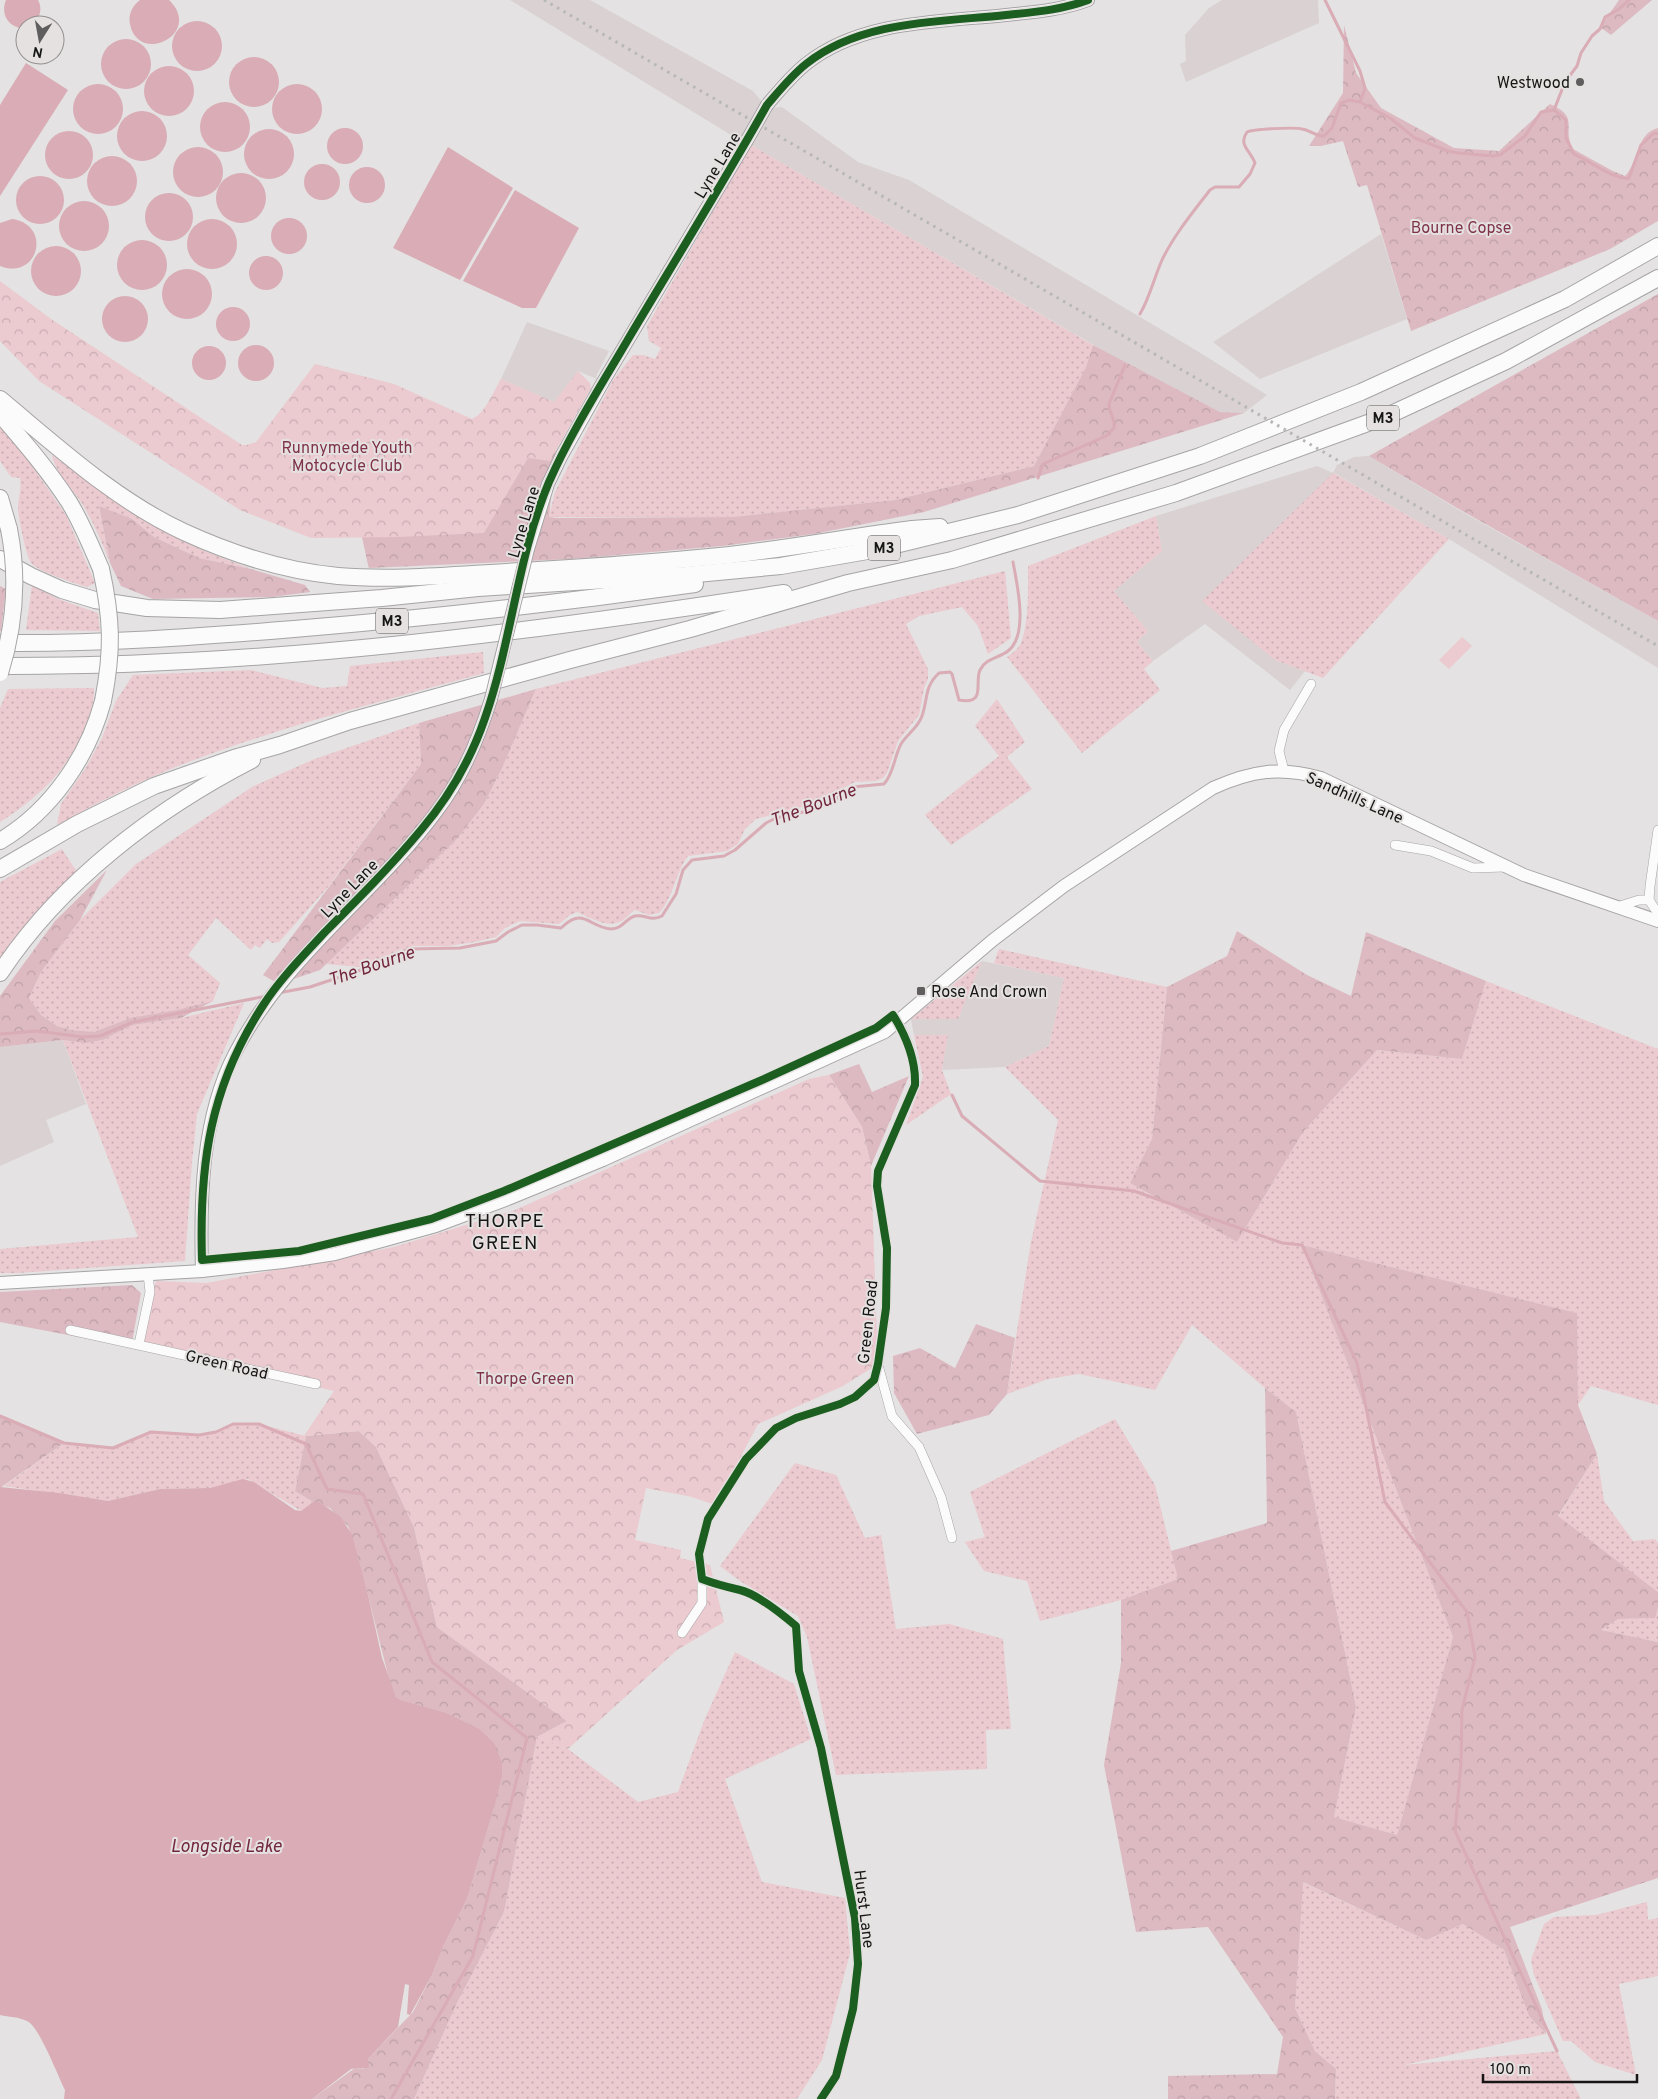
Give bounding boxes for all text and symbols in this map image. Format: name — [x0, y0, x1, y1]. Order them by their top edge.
north arrow — [15, 15, 65, 65]
text: N — [31, 42, 44, 61]
place label: Westwood — [1497, 74, 1570, 94]
marker: Westwood — [1574, 76, 1586, 88]
street label: Lyne Lane — [691, 129, 746, 203]
park label: Bourne Copse — [1411, 219, 1511, 239]
road number: M3 — [1367, 406, 1399, 430]
park label: Runnymede Youth Motocycle Club — [281, 439, 413, 477]
street label: Lyne Lane — [505, 484, 545, 561]
road number: M3 — [868, 536, 900, 560]
road number: M3 — [376, 608, 408, 634]
street label: Sandhills Lane — [1302, 768, 1406, 829]
water label: The Bourne — [767, 779, 860, 833]
street label: Lyne Lane — [318, 856, 383, 923]
water label: The Bourne — [325, 942, 418, 993]
place label: Rose And Crown — [931, 983, 1047, 1003]
marker: Rose And Crown — [915, 985, 927, 997]
district label: THORPE GREEN — [465, 1210, 545, 1256]
street label: Green Road — [855, 1279, 883, 1365]
street label: Green Road — [183, 1347, 270, 1385]
park label: Thorpe Green — [476, 1370, 574, 1390]
water label: Longside Lake — [170, 1836, 282, 1859]
street label: Hurst Lane — [848, 1869, 878, 1950]
scale bar — [1483, 2052, 1637, 2084]
text: 100 m — [1490, 2061, 1531, 2080]

